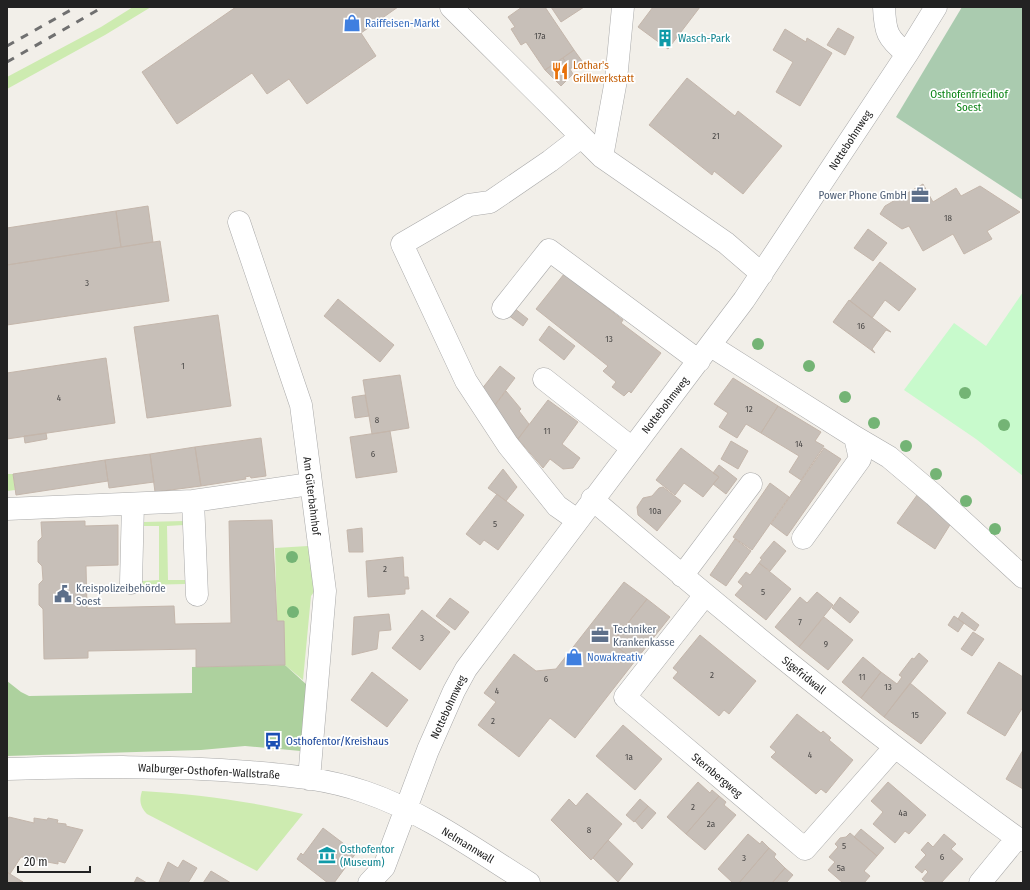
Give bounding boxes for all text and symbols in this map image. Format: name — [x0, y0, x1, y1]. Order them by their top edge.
shop icon: Raiffeisen-Markt — [342, 13, 362, 33]
place label: Raiffeisen-Markt — [365, 17, 440, 30]
building icon: Wasch-Park — [655, 28, 675, 48]
house number: 17a — [534, 31, 546, 41]
place label: Wasch-Park — [678, 32, 731, 45]
place label: Lothar's Grillwerkstatt — [573, 59, 634, 85]
restaurant icon: Lothar's Grillwerkstatt — [550, 61, 570, 81]
park label: Osthofenfriedhof Soest — [930, 88, 1008, 114]
street label: Nottebohmweg — [826, 107, 875, 173]
house number: 21 — [712, 131, 720, 141]
office icon: Power Phone GmbH — [910, 185, 930, 205]
place label: Power Phone GmbH — [819, 189, 907, 202]
house number: 18 — [944, 213, 953, 223]
house number: 3 — [85, 278, 89, 288]
house number: 16 — [857, 321, 866, 331]
house number: 13 — [605, 334, 613, 344]
house number: 1 — [181, 361, 185, 371]
street label: Nottebohmweg — [639, 374, 692, 436]
house number: 4 — [57, 393, 62, 403]
house number: 12 — [745, 404, 753, 414]
house number: 8 — [375, 415, 380, 425]
house number: 11 — [544, 426, 550, 436]
house number: 14 — [795, 439, 804, 449]
house number: 6 — [371, 449, 376, 459]
street label: Am Güterbahnhof — [300, 456, 323, 537]
house number: 10a — [649, 506, 662, 516]
house number: 5 — [493, 519, 497, 529]
house number: 2 — [383, 564, 387, 574]
place label: Kreispolizeibehörde Soest — [76, 582, 166, 608]
public building icon: Kreispolizeibehörde Soest — [53, 584, 73, 604]
house number: 5 — [761, 587, 765, 597]
house number: 7 — [798, 617, 802, 627]
place label: Techniker Krankenkasse — [613, 623, 675, 649]
office icon: Techniker Krankenkasse — [590, 625, 610, 645]
house number: 3 — [420, 633, 424, 643]
house number: 9 — [824, 639, 828, 649]
shop icon: Nowakreativ — [564, 647, 584, 667]
place label: Nowakreativ — [587, 651, 643, 664]
street label: Sigefridwall — [779, 654, 828, 697]
house number: 2 — [710, 670, 714, 680]
house number: 11 — [859, 672, 865, 682]
street label: Nottebohmweg — [428, 673, 469, 741]
house number: 6 — [544, 674, 549, 684]
house number: 13 — [884, 682, 892, 692]
house number: 4 — [495, 686, 500, 696]
house number: 15 — [911, 710, 919, 720]
house number: 2 — [491, 716, 495, 726]
bus stop icon: Osthofentor/Kreishaus — [263, 731, 283, 751]
place label: Osthofentor/Kreishaus — [286, 735, 389, 748]
house number: 4 — [808, 750, 813, 760]
street label: Sternbergweg — [689, 751, 745, 801]
house number: 1a — [625, 752, 634, 762]
street label: Walburger-Osthofen-Wallstraße — [138, 761, 280, 782]
house number: 2 — [691, 802, 695, 812]
house number: 4a — [899, 808, 908, 818]
house number: 2a — [707, 819, 716, 829]
street label: Nelmannwall — [439, 825, 496, 866]
house number: 8 — [587, 825, 592, 835]
house number: 5 — [842, 841, 846, 851]
place label: Osthofentor (Museum) — [340, 843, 394, 869]
museum icon: Osthofentor (Museum) — [317, 845, 337, 865]
scale bar — [18, 848, 90, 874]
house number: 6 — [940, 852, 945, 862]
house number: 3 — [742, 853, 746, 863]
text: 20 m — [24, 855, 48, 869]
house number: 5a — [837, 863, 846, 873]

